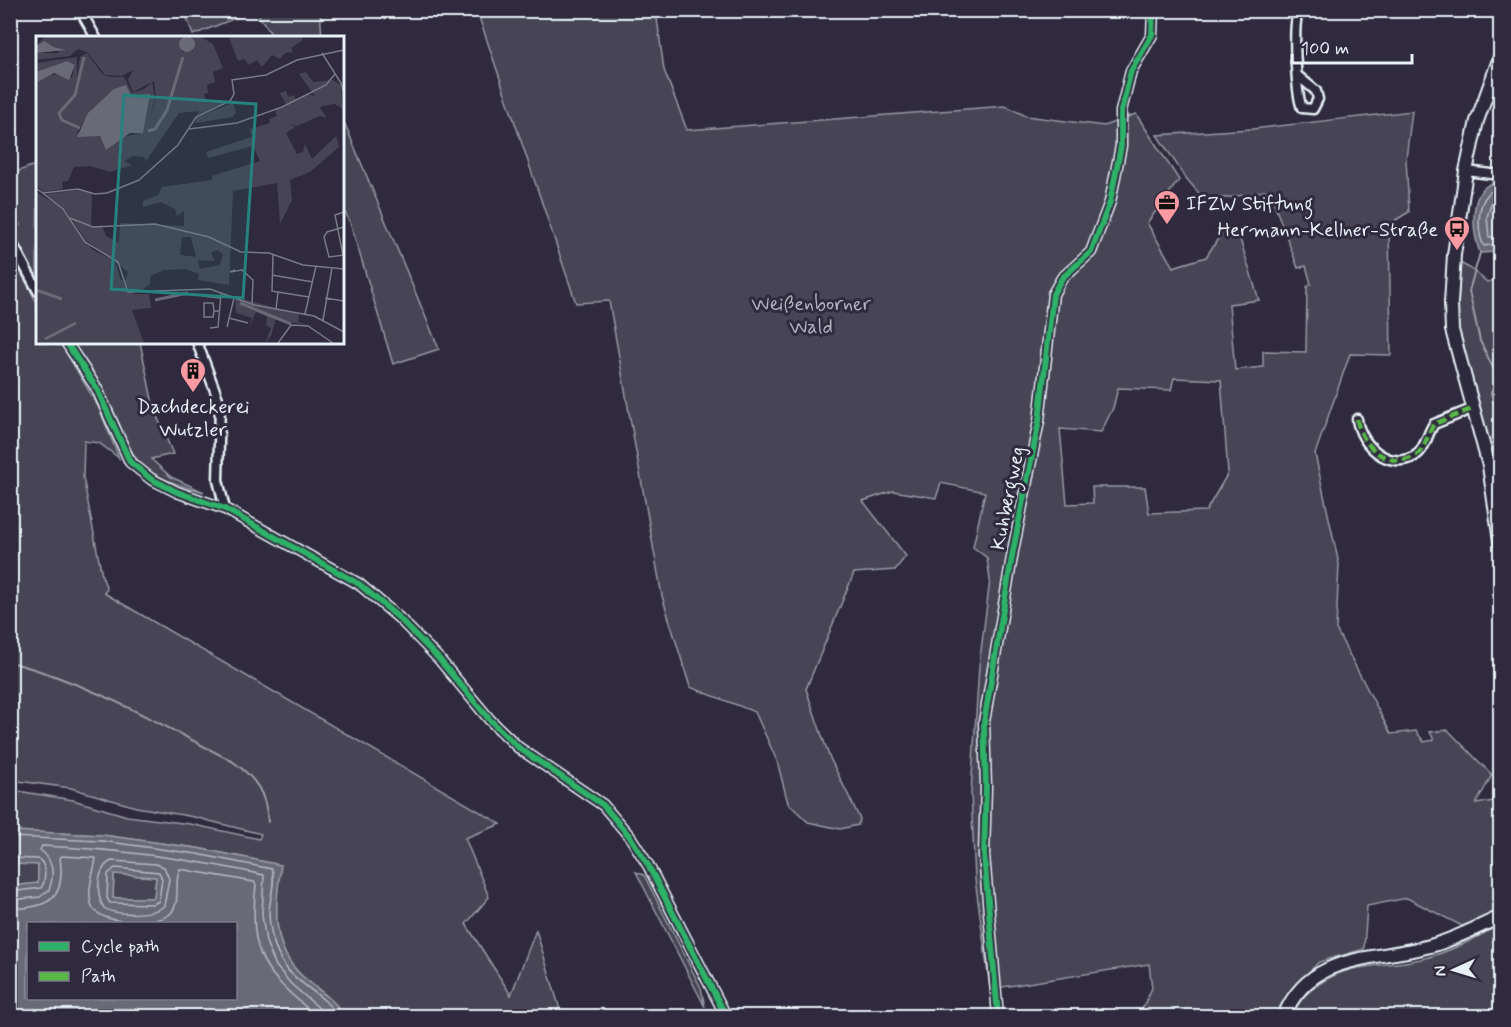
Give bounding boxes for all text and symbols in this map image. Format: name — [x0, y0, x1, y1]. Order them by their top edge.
scale bar — [1292, 27, 1412, 65]
inset map — [36, 36, 344, 344]
text: 100 m — [1301, 37, 1349, 61]
office icon: IFZW Stiftung — [1152, 188, 1182, 226]
place label: IFZW Stiftung — [1186, 191, 1313, 220]
bus stop icon: Hermann-Kellner-Straße — [1442, 214, 1472, 252]
place label: Hermann-Kellner-Straße — [1217, 217, 1438, 244]
park label: Weißenborner Wald — [751, 291, 871, 341]
building icon: Dachdeckerei Wutzler — [178, 356, 208, 394]
place label: Dachdeckerei Wutzler — [137, 394, 250, 444]
street label: Kuhbergweg — [985, 444, 1034, 553]
legend — [27, 922, 237, 1000]
text: Cycle path — [81, 935, 159, 959]
north arrow — [1424, 940, 1484, 1000]
text: Path — [81, 965, 116, 989]
text: N — [1430, 965, 1451, 977]

